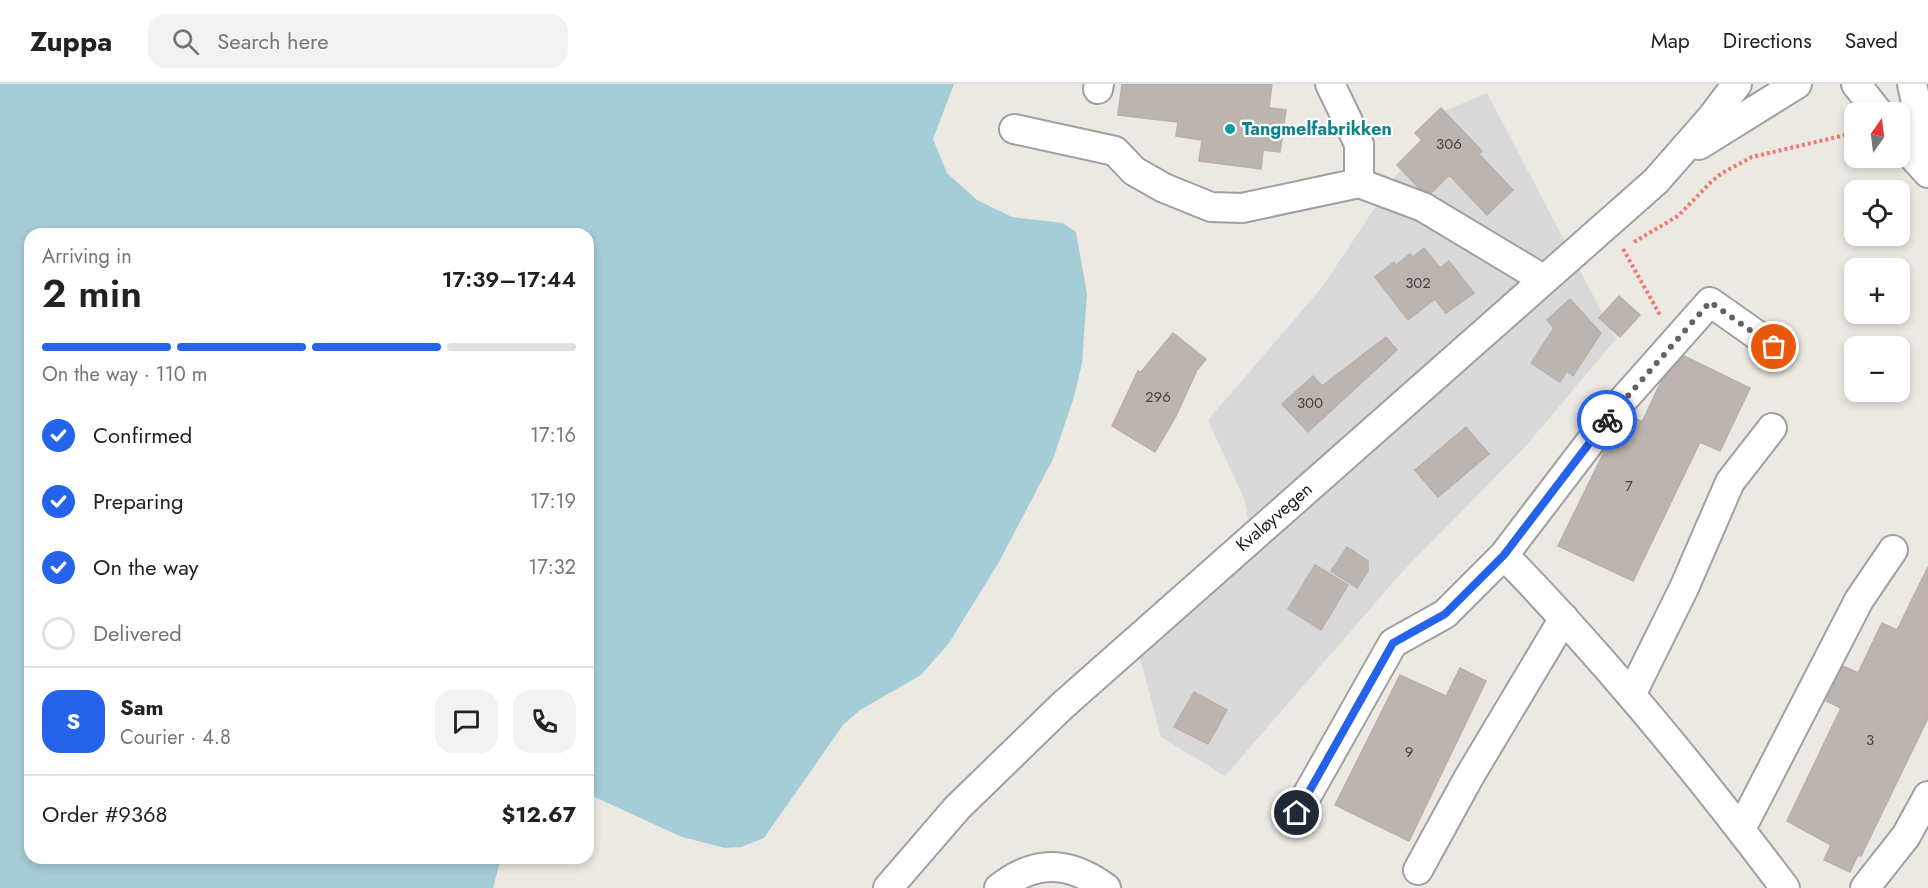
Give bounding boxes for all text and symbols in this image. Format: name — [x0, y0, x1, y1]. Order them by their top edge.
search box — [148, 14, 568, 68]
text: Zuppa — [30, 21, 112, 62]
icon: search — [169, 25, 202, 58]
text: Search here — [217, 25, 329, 57]
text: Map — [1651, 26, 1690, 56]
text: Directions — [1723, 26, 1812, 56]
text: Saved — [1845, 26, 1898, 56]
north arrow — [1844, 102, 1910, 168]
map controls — [1844, 102, 1910, 402]
place label: Tangmelfabrikken — [1242, 116, 1392, 142]
marker: Tangmelfabrikken — [1223, 122, 1237, 136]
house number: 306 — [1436, 133, 1462, 155]
button: locate — [1844, 180, 1910, 246]
text: Arriving in — [42, 242, 132, 271]
button: + — [1844, 258, 1910, 324]
text: 17:39–17:44 — [442, 263, 576, 295]
text: 2 min — [42, 265, 142, 322]
house number: 302 — [1405, 272, 1431, 294]
pin — [1748, 321, 1799, 372]
icon: bag — [1757, 330, 1790, 363]
button: − — [1844, 336, 1910, 402]
text: On the way · 110 m — [42, 360, 207, 389]
house number: 296 — [1145, 386, 1171, 408]
courier — [1577, 390, 1637, 450]
house number: 300 — [1297, 392, 1323, 414]
icon: bike — [1591, 404, 1624, 437]
icon: check — [42, 419, 75, 452]
text: Confirmed — [93, 419, 192, 451]
text: 17:16 — [530, 421, 576, 450]
house number: 7 — [1625, 475, 1633, 497]
street label: Kvaløyvegen — [1230, 476, 1318, 558]
icon: check — [42, 485, 75, 518]
text: Preparing — [93, 485, 184, 517]
text: 17:19 — [530, 487, 576, 516]
icon: check — [42, 551, 75, 584]
text: On the way — [93, 551, 198, 583]
text: 17:32 — [528, 553, 576, 582]
text: Delivered — [93, 617, 182, 649]
button: chat — [435, 690, 498, 753]
button: phone — [513, 690, 576, 753]
text: Sam — [120, 691, 164, 723]
text: S — [67, 705, 80, 737]
text: Courier · 4.8 — [120, 723, 231, 752]
house number: 3 — [1866, 729, 1874, 751]
house number: 9 — [1405, 741, 1413, 763]
pin — [1271, 787, 1322, 838]
icon: home — [1280, 796, 1313, 829]
text: Order #9368 — [42, 798, 168, 830]
text: $12.67 — [502, 798, 576, 830]

